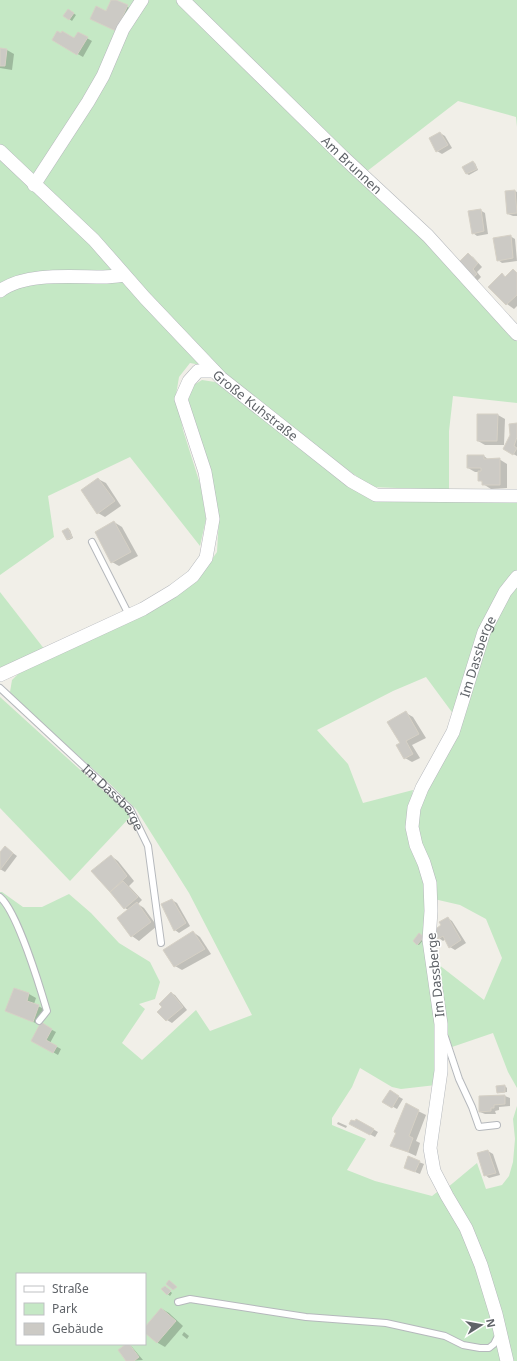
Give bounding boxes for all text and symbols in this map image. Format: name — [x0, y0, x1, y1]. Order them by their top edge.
street label: Am Brunnen — [318, 132, 386, 198]
street label: Große Kuhstraße — [209, 366, 302, 445]
street label: Im Dassberge — [455, 612, 500, 699]
street label: Im Dassberge — [78, 760, 148, 834]
street label: Im Dassberge — [422, 932, 448, 1018]
legend — [16, 1273, 146, 1345]
text: Straße — [52, 1280, 89, 1297]
text: Park — [52, 1300, 78, 1317]
north arrow — [461, 1305, 501, 1345]
text: N — [483, 1317, 500, 1329]
text: Gebäude — [52, 1320, 103, 1337]

